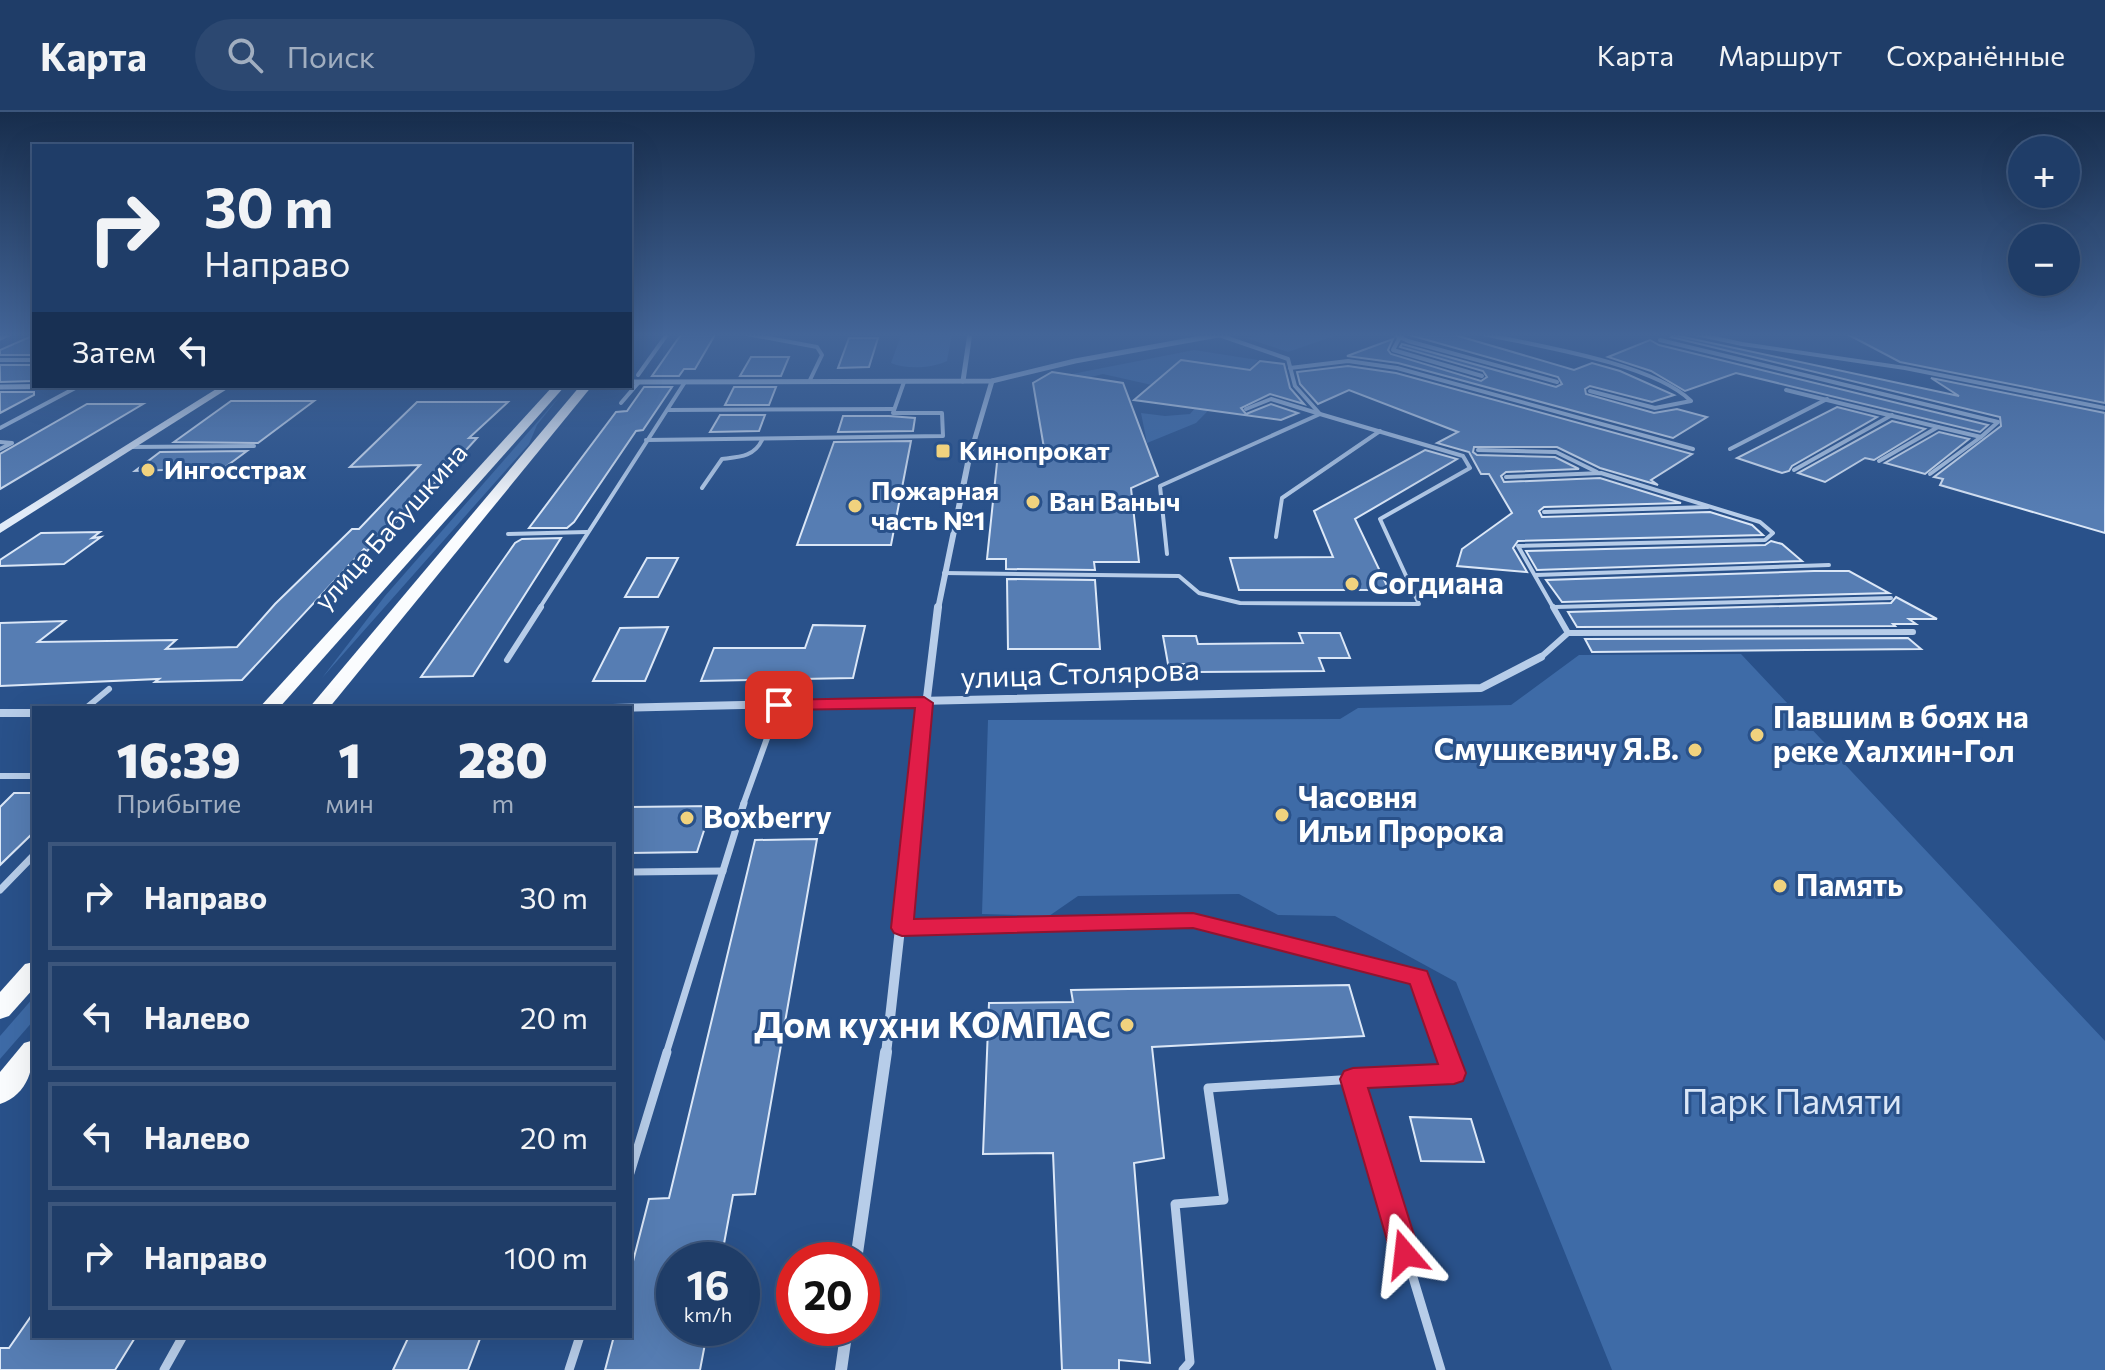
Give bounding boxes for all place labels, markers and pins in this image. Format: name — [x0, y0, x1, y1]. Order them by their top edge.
place label: Кинопрокат — [959, 434, 1110, 465]
marker: Кинопрокат — [934, 442, 952, 460]
place label: Ингосстрах — [164, 453, 307, 484]
marker: Ингосстрах — [139, 461, 157, 479]
place label: Пожарная часть №1 — [871, 474, 999, 535]
place label: Ван Ваныч — [1049, 485, 1180, 516]
marker: Ван Ваныч — [1024, 493, 1042, 511]
marker: Пожарная часть №1 — [846, 497, 864, 515]
place label: Согдиана — [1368, 563, 1504, 600]
marker: Согдиана — [1343, 575, 1361, 593]
pin — [745, 671, 813, 739]
place label: Павшим в боях на реке Халхин-Гол — [1773, 697, 2029, 768]
marker: Павшим в боях на реке Халхин-Гол — [1748, 726, 1766, 744]
place label: Смушкевичу Я.В. — [1434, 729, 1679, 766]
marker: Смушкевичу Я.В. — [1686, 741, 1704, 759]
place label: Часовня Ильи Пророка — [1298, 777, 1504, 848]
place label: Boxberry — [703, 797, 832, 834]
marker: Часовня Ильи Пророка — [1273, 806, 1291, 824]
marker: Boxberry — [678, 809, 696, 827]
place label: Память — [1796, 865, 1903, 902]
marker: Память — [1771, 877, 1789, 895]
place label: Дом кухни КОМПАС — [754, 1001, 1111, 1045]
marker: Дом кухни КОМПАС — [1118, 1016, 1136, 1034]

